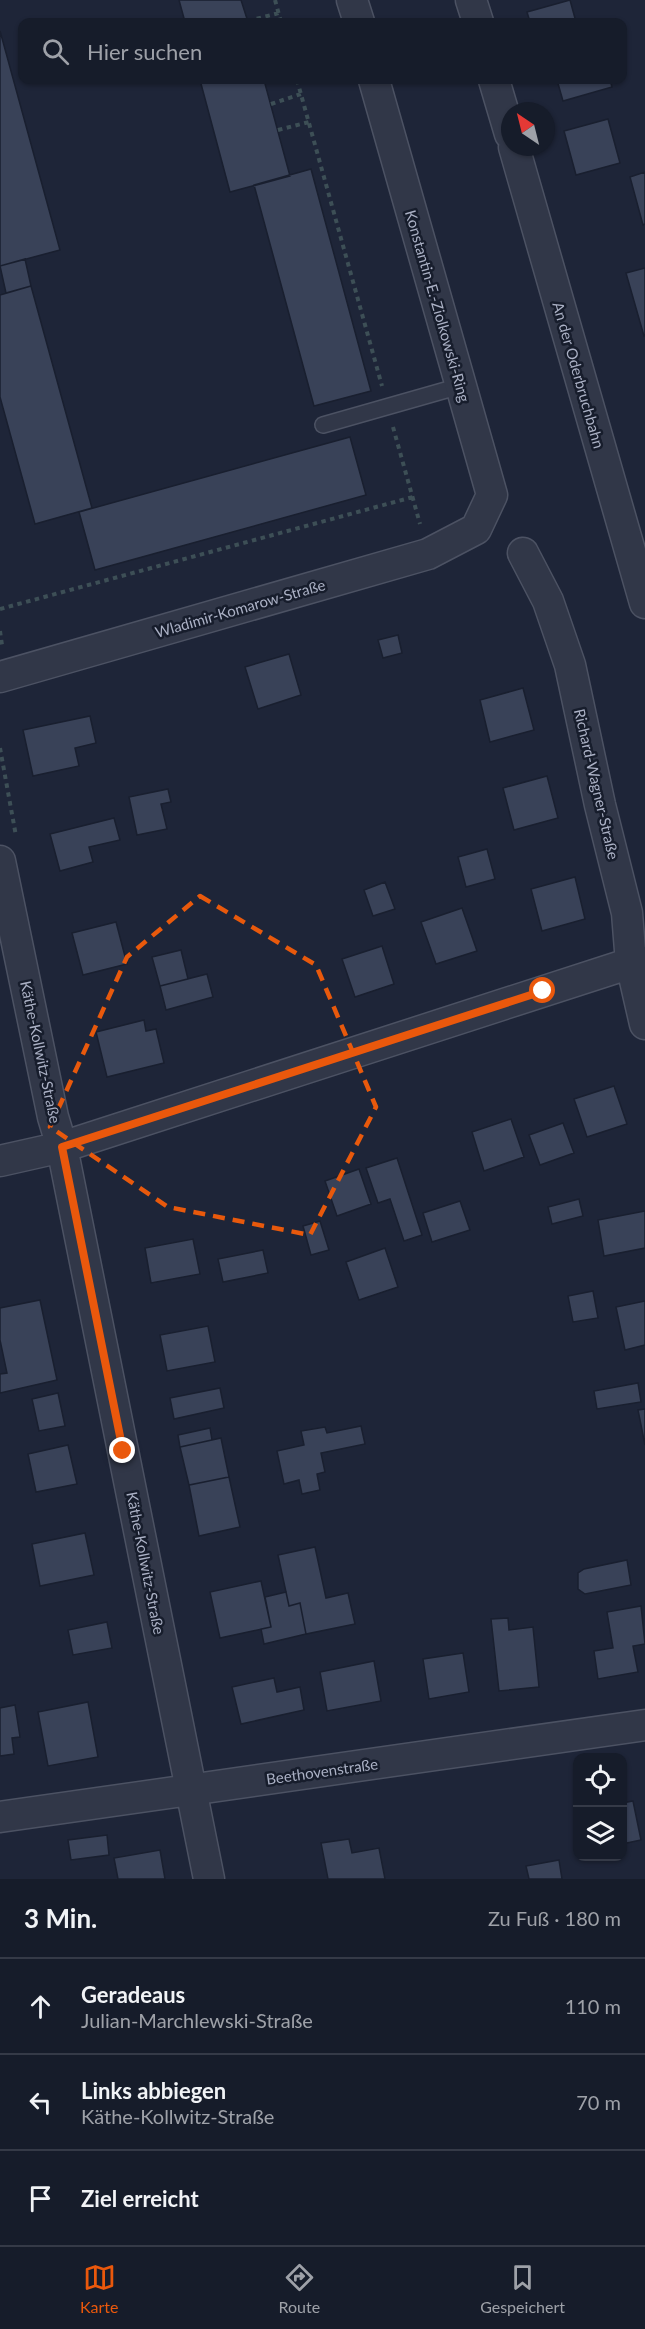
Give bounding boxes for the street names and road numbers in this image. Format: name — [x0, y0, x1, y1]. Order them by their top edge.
street label: Konstantin-E.-Ziolkowski-Ring — [402, 208, 474, 404]
street label: An der Oderbruchbahn — [549, 300, 609, 450]
street label: Wladimir-Komarow-Straße — [153, 575, 327, 641]
street label: Richard-Wagner-Straße — [571, 707, 623, 861]
street label: Käthe-Kollwitz-Straße — [17, 979, 65, 1125]
street label: Käthe-Kollwitz-Straße — [123, 1490, 169, 1636]
street label: Beethovenstraße — [265, 1754, 379, 1788]

